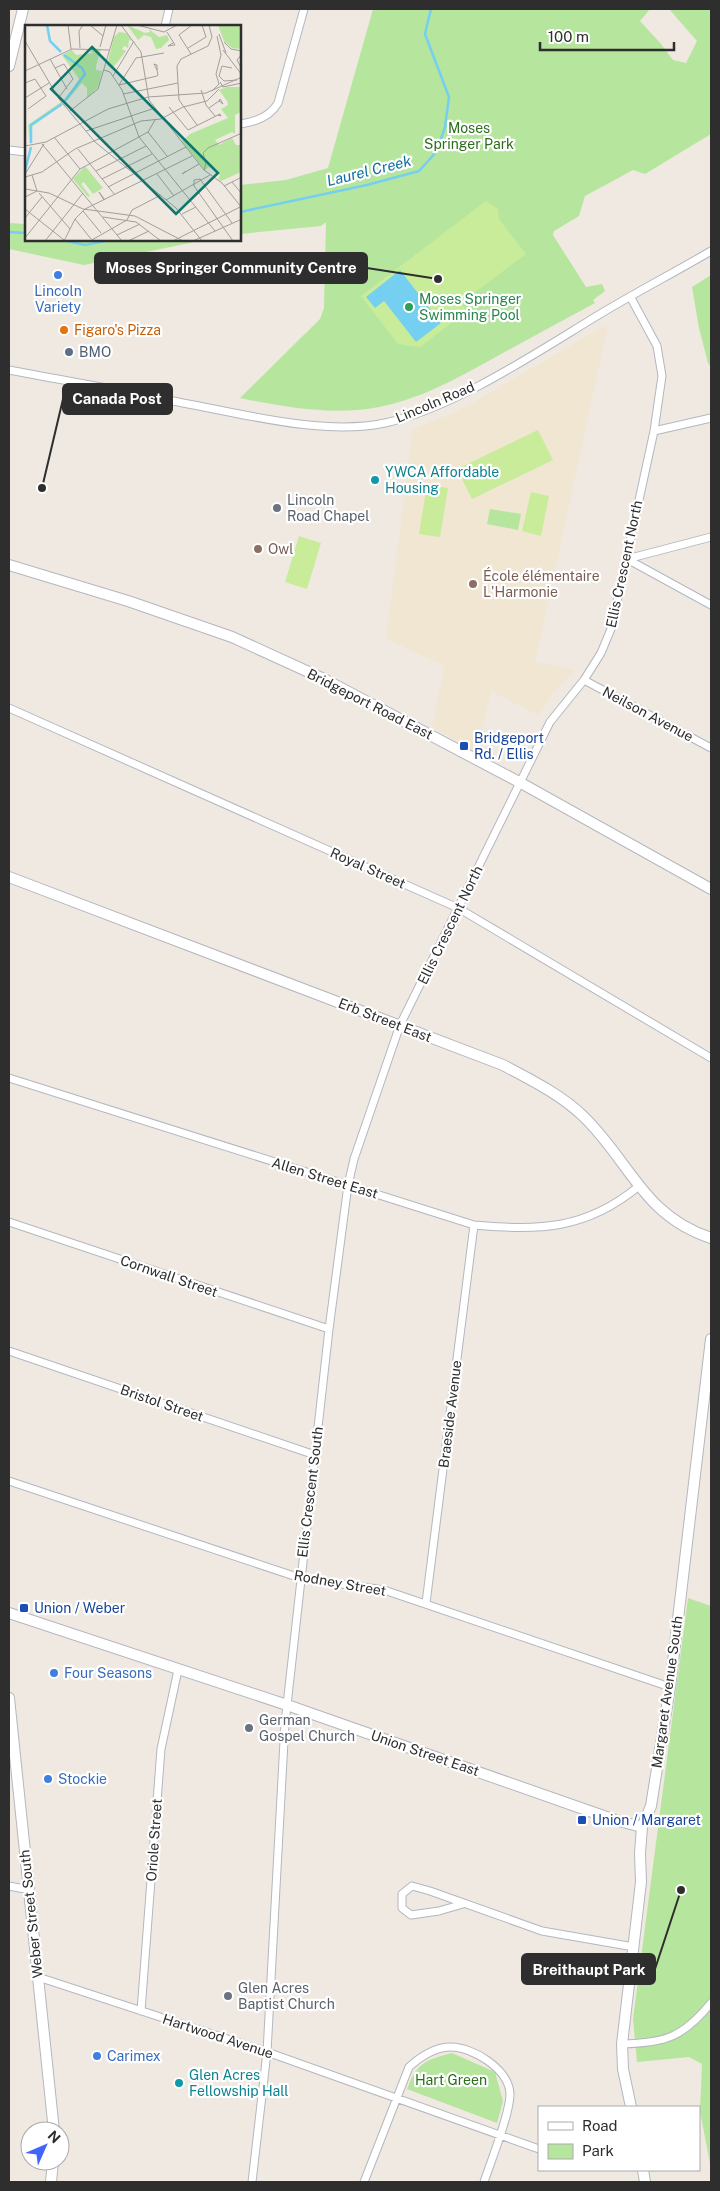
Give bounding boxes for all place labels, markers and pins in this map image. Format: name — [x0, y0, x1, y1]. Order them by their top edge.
callout: Moses Springer Community Centre — [95, 253, 367, 283]
marker: Lincoln Variety — [52, 269, 64, 281]
place label: Lincoln Variety — [34, 283, 82, 315]
place label: Moses Springer Swimming Pool — [419, 291, 521, 323]
marker: Moses Springer Swimming Pool — [403, 301, 415, 313]
place label: Figaro's Pizza — [74, 322, 161, 338]
marker: Figaro's Pizza — [58, 324, 70, 336]
place label: BMO — [79, 344, 111, 360]
marker: BMO — [63, 346, 75, 358]
callout: Canada Post — [63, 384, 172, 414]
place label: YWCA Affordable Housing — [385, 464, 499, 496]
marker: YWCA Affordable Housing — [369, 474, 381, 486]
place label: Lincoln Road Chapel — [287, 492, 370, 524]
marker: Lincoln Road Chapel — [271, 502, 283, 514]
place label: Owl — [268, 541, 293, 557]
marker: Owl — [252, 543, 264, 555]
place label: École élémentaire L'Harmonie — [483, 567, 600, 600]
marker: École élémentaire L'Harmonie — [467, 578, 479, 590]
place label: Bridgeport Rd. / Ellis — [474, 730, 544, 762]
marker: Bridgeport Rd. / Ellis — [458, 740, 470, 752]
place label: Union / Weber — [34, 1600, 125, 1616]
marker: Union / Weber — [18, 1602, 30, 1614]
place label: Four Seasons — [64, 1665, 152, 1681]
marker: Four Seasons — [48, 1667, 60, 1679]
place label: German Gospel Church — [259, 1712, 355, 1744]
marker: German Gospel Church — [243, 1722, 255, 1734]
place label: Stockie — [58, 1771, 107, 1787]
marker: Stockie — [42, 1773, 54, 1785]
place label: Union / Margaret — [592, 1812, 701, 1828]
marker: Union / Margaret — [576, 1814, 588, 1826]
callout: Breithaupt Park — [522, 1954, 655, 1984]
place label: Glen Acres Baptist Church — [238, 1980, 335, 2012]
marker: Glen Acres Baptist Church — [222, 1990, 234, 2002]
place label: Carimex — [107, 2048, 161, 2064]
marker: Carimex — [91, 2050, 103, 2062]
place label: Glen Acres Fellowship Hall — [189, 2067, 289, 2099]
marker: Glen Acres Fellowship Hall — [173, 2077, 185, 2089]

